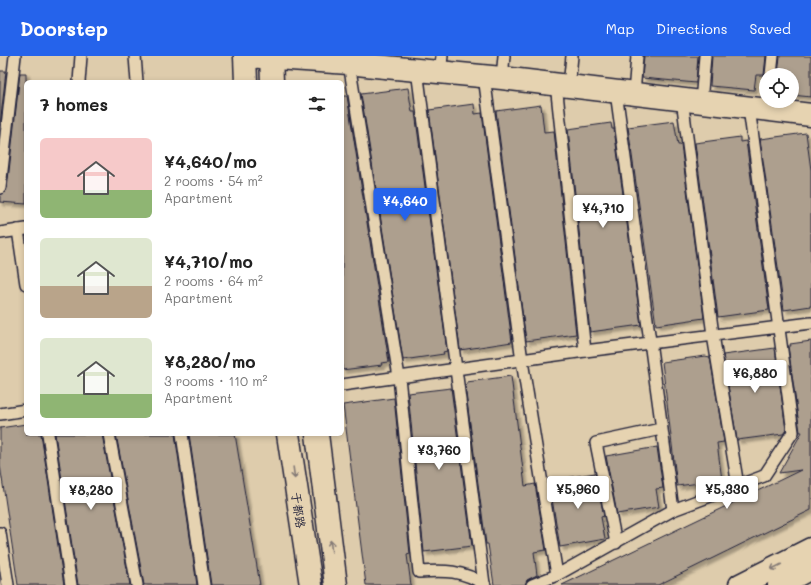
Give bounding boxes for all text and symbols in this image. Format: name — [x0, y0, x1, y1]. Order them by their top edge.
text: Doorstep — [20, 16, 108, 41]
text: Map — [606, 19, 634, 38]
text: Directions — [656, 19, 727, 38]
text: Saved — [749, 19, 791, 38]
map controls — [759, 68, 799, 108]
button: locate — [759, 68, 799, 108]
text: 7 homes — [40, 93, 108, 115]
icon: filters — [306, 93, 328, 115]
text: ¥4,640/mo — [164, 150, 257, 172]
icon: home — [72, 154, 120, 202]
text: 2 rooms · 54 m² — [164, 172, 263, 189]
pin: ¥4,640 — [372, 188, 438, 222]
text: Apartment — [164, 189, 233, 206]
text: ¥4,640 — [382, 192, 428, 209]
pin: ¥4,710 — [570, 195, 636, 229]
text: ¥4,710 — [582, 199, 624, 216]
text: ¥4,710/mo — [164, 250, 253, 272]
icon: home — [72, 254, 120, 302]
text: 2 rooms · 64 m² — [164, 272, 263, 289]
text: Apartment — [164, 289, 233, 306]
text: ¥8,280/mo — [164, 350, 256, 372]
icon: home — [72, 354, 120, 402]
pin: ¥6,880 — [722, 360, 788, 394]
text: ¥6,880 — [733, 364, 777, 381]
text: 3 rooms · 110 m² — [164, 372, 267, 389]
text: Apartment — [164, 389, 233, 406]
pin: ¥3,760 — [406, 437, 472, 471]
text: ¥3,760 — [417, 441, 461, 458]
one-way arrow — [290, 466, 298, 479]
pin: ¥5,960 — [545, 476, 611, 510]
pin: ¥5,330 — [694, 476, 760, 510]
pin: ¥8,280 — [58, 477, 124, 511]
text: ¥5,960 — [556, 480, 600, 497]
text: ¥5,330 — [705, 480, 749, 497]
text: ¥8,280 — [69, 481, 113, 498]
street label: 于都路 — [289, 491, 309, 529]
one-way arrow — [327, 540, 335, 553]
one-way arrow — [770, 564, 782, 571]

